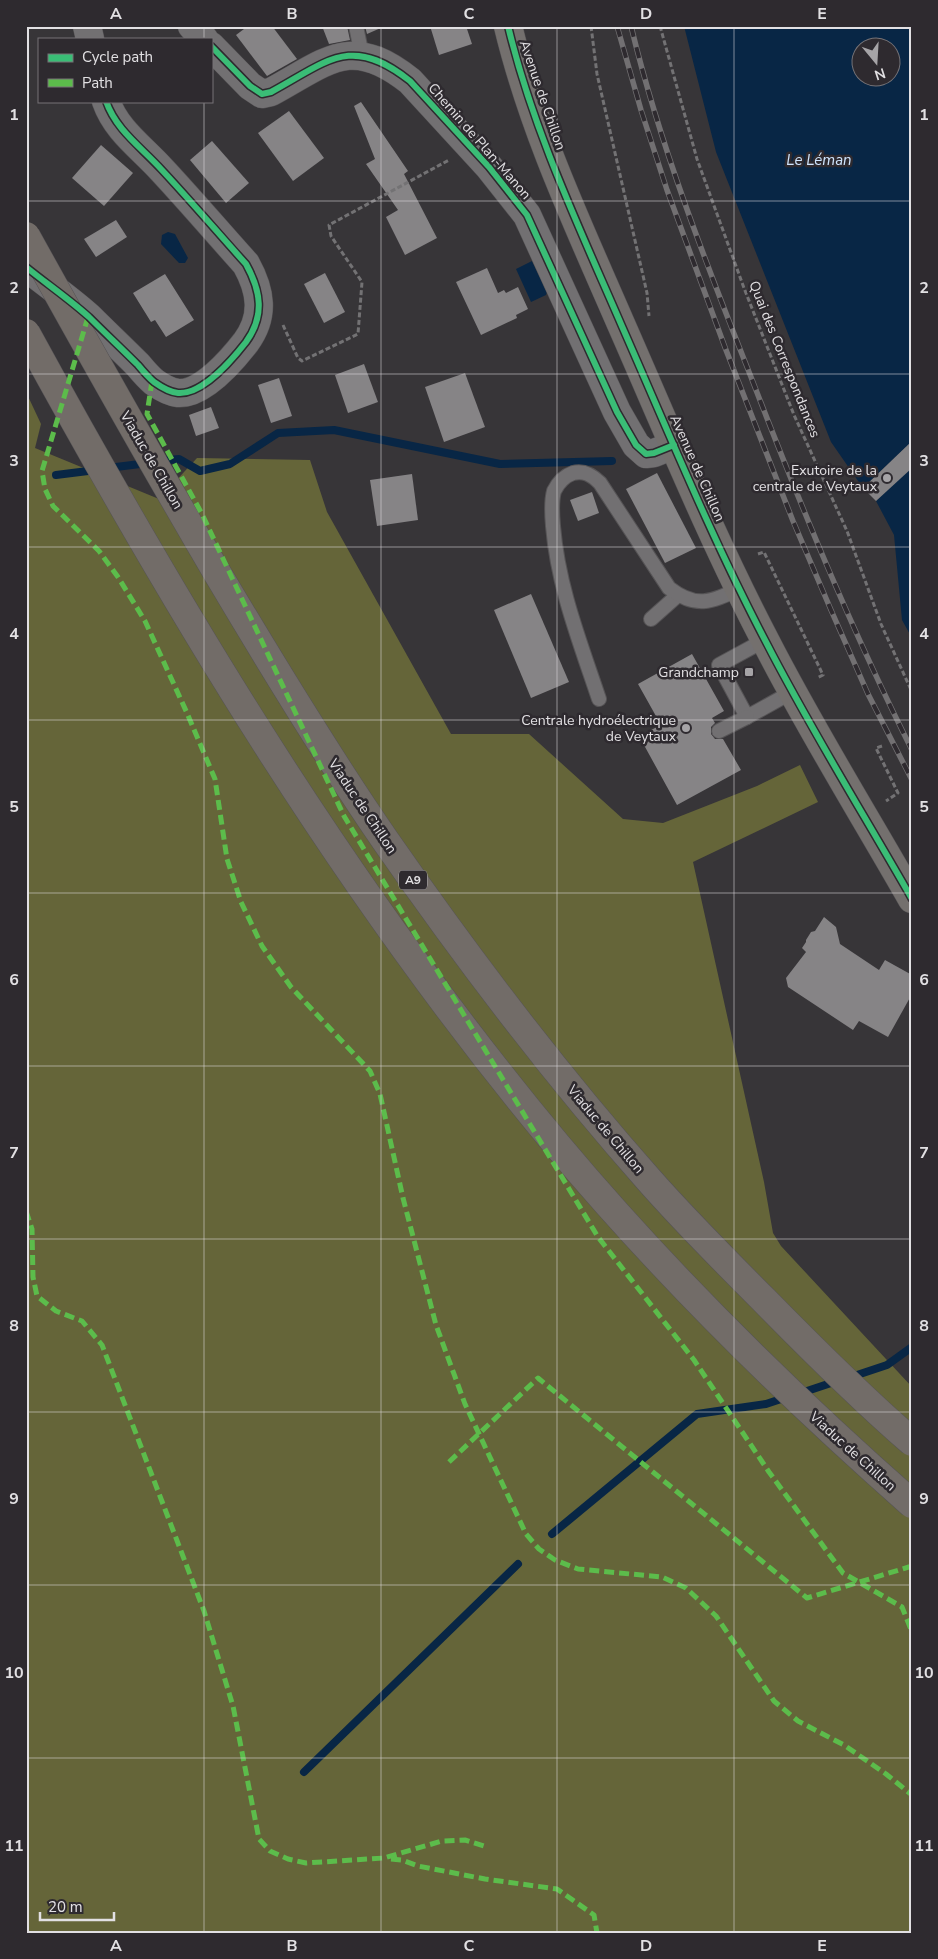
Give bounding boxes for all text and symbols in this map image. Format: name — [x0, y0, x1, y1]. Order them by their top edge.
text: A — [110, 3, 122, 25]
text: B — [286, 3, 298, 25]
text: C — [464, 3, 475, 25]
text: D — [640, 3, 652, 25]
text: E — [817, 3, 827, 25]
legend — [38, 38, 212, 102]
street label: Avenue de Chillon — [515, 38, 570, 153]
north arrow — [850, 38, 900, 88]
text: Cycle path — [82, 47, 153, 67]
text: N — [872, 63, 888, 85]
text: Path — [82, 73, 113, 93]
street label: Chemin de Plan-Manon — [424, 79, 535, 203]
text: 1 — [9, 104, 19, 126]
text: 1 — [919, 104, 929, 126]
water label: Le Léman — [786, 150, 852, 170]
text: 2 — [9, 277, 19, 299]
text: 2 — [919, 277, 929, 299]
street label: Quai des Correspondances — [744, 278, 825, 441]
street label: Viaduc de Chillon — [115, 407, 187, 513]
street label: Avenue de Chillon — [665, 412, 730, 525]
text: 3 — [9, 450, 19, 472]
text: 3 — [919, 450, 929, 472]
place label: Exutoire de la centrale de Veytaux — [753, 461, 878, 496]
marker: Exutoire de la centrale de Veytaux — [881, 472, 893, 484]
text: 4 — [9, 623, 19, 645]
text: 4 — [919, 623, 929, 645]
place label: Grandchamp — [658, 663, 739, 682]
marker: Grandchamp — [743, 666, 755, 678]
place label: Centrale hydroélectrique de Veytaux — [521, 711, 677, 746]
marker: Centrale hydroélectrique de Veytaux — [680, 722, 692, 734]
street label: Viaduc de Chillon — [323, 754, 401, 857]
text: 5 — [9, 796, 19, 818]
text: 5 — [919, 796, 929, 818]
road number: A9 — [399, 870, 427, 890]
text: 6 — [9, 969, 19, 991]
text: 6 — [919, 969, 929, 991]
street label: Viaduc de Chillon — [562, 1080, 648, 1178]
text: 7 — [9, 1142, 19, 1164]
text: 7 — [919, 1142, 929, 1164]
text: 8 — [9, 1315, 19, 1337]
text: 8 — [919, 1315, 929, 1337]
street label: Viaduc de Chillon — [805, 1407, 900, 1495]
text: 9 — [9, 1488, 19, 1510]
text: 9 — [919, 1488, 929, 1510]
text: 10 — [4, 1662, 24, 1684]
text: 10 — [914, 1662, 934, 1684]
text: 11 — [4, 1835, 24, 1857]
text: 11 — [914, 1835, 934, 1857]
scale bar — [40, 1889, 114, 1921]
text: 20 m — [48, 1897, 83, 1917]
text: A — [110, 1935, 122, 1957]
text: B — [286, 1935, 298, 1957]
text: C — [464, 1935, 475, 1957]
text: D — [640, 1935, 652, 1957]
text: E — [817, 1935, 827, 1957]

